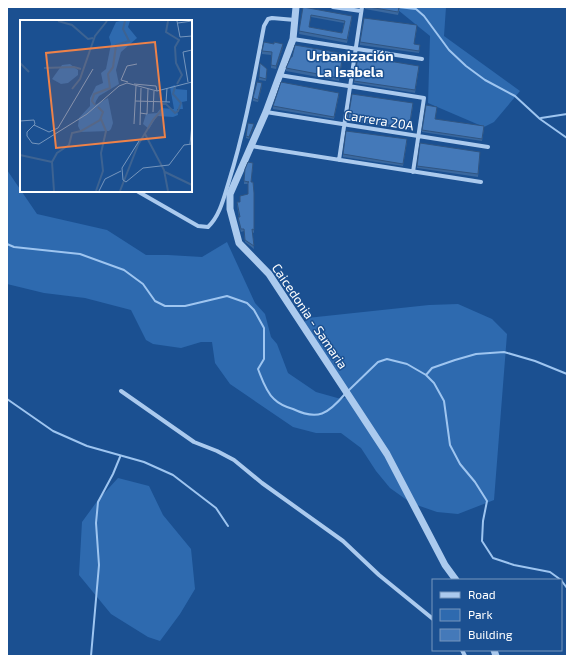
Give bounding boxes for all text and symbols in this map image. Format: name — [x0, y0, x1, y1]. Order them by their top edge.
inset map — [20, 20, 192, 192]
district label: Urbanización La Isabela — [306, 47, 394, 80]
street label: Carrera 20A — [343, 107, 415, 133]
street label: Caicedonia - Samaria — [269, 260, 351, 372]
legend — [432, 579, 562, 651]
text: Road — [468, 587, 496, 601]
text: Park — [468, 607, 493, 621]
text: Building — [468, 627, 513, 641]

